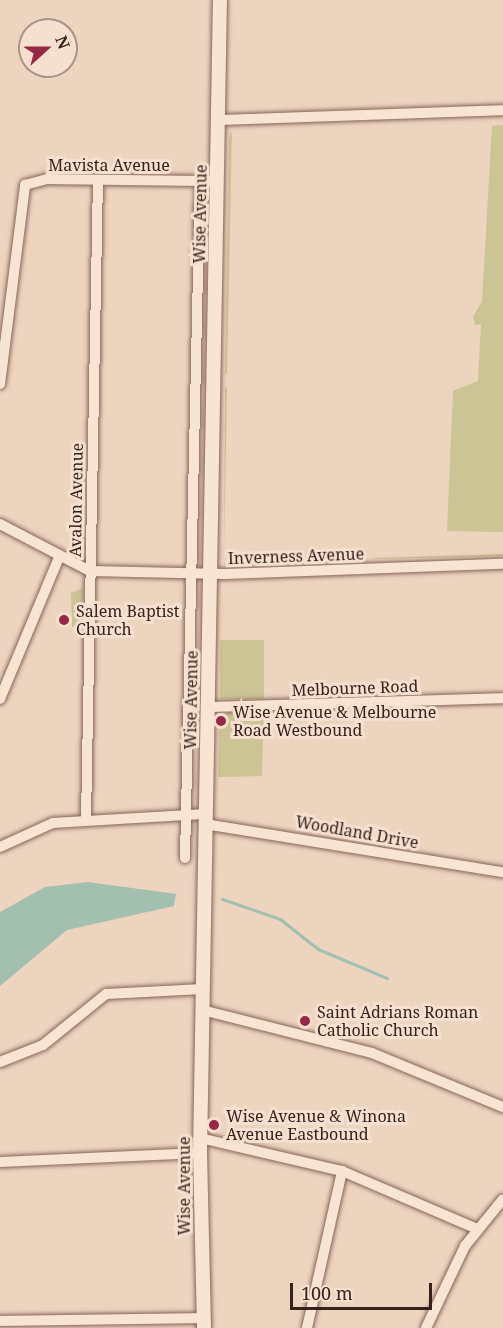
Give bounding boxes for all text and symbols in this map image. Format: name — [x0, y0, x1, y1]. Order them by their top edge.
north arrow — [18, 18, 78, 78]
text: N — [50, 32, 75, 52]
street label: Mavista Avenue — [48, 155, 170, 175]
street label: Wise Avenue — [190, 164, 210, 264]
street label: Avalon Avenue — [65, 443, 87, 557]
street label: Inverness Avenue — [228, 544, 364, 568]
place label: Salem Baptist Church — [76, 601, 179, 639]
marker: Salem Baptist Church — [57, 613, 71, 627]
street label: Wise Avenue — [181, 650, 201, 750]
street label: Melbourne Road — [291, 676, 419, 700]
place label: Wise Avenue & Melbourne Road Westbound — [233, 702, 436, 740]
marker: Wise Avenue & Melbourne Road Westbound — [214, 714, 228, 728]
street label: Woodland Drive — [294, 812, 420, 852]
place label: Saint Adrians Roman Catholic Church — [317, 1002, 478, 1040]
marker: Saint Adrians Roman Catholic Church — [298, 1014, 312, 1028]
place label: Wise Avenue & Winona Avenue Eastbound — [226, 1106, 406, 1144]
marker: Wise Avenue & Winona Avenue Eastbound — [207, 1118, 221, 1132]
street label: Wise Avenue — [174, 1137, 194, 1235]
scale bar — [293, 1271, 436, 1309]
text: 100 m — [301, 1281, 353, 1305]

